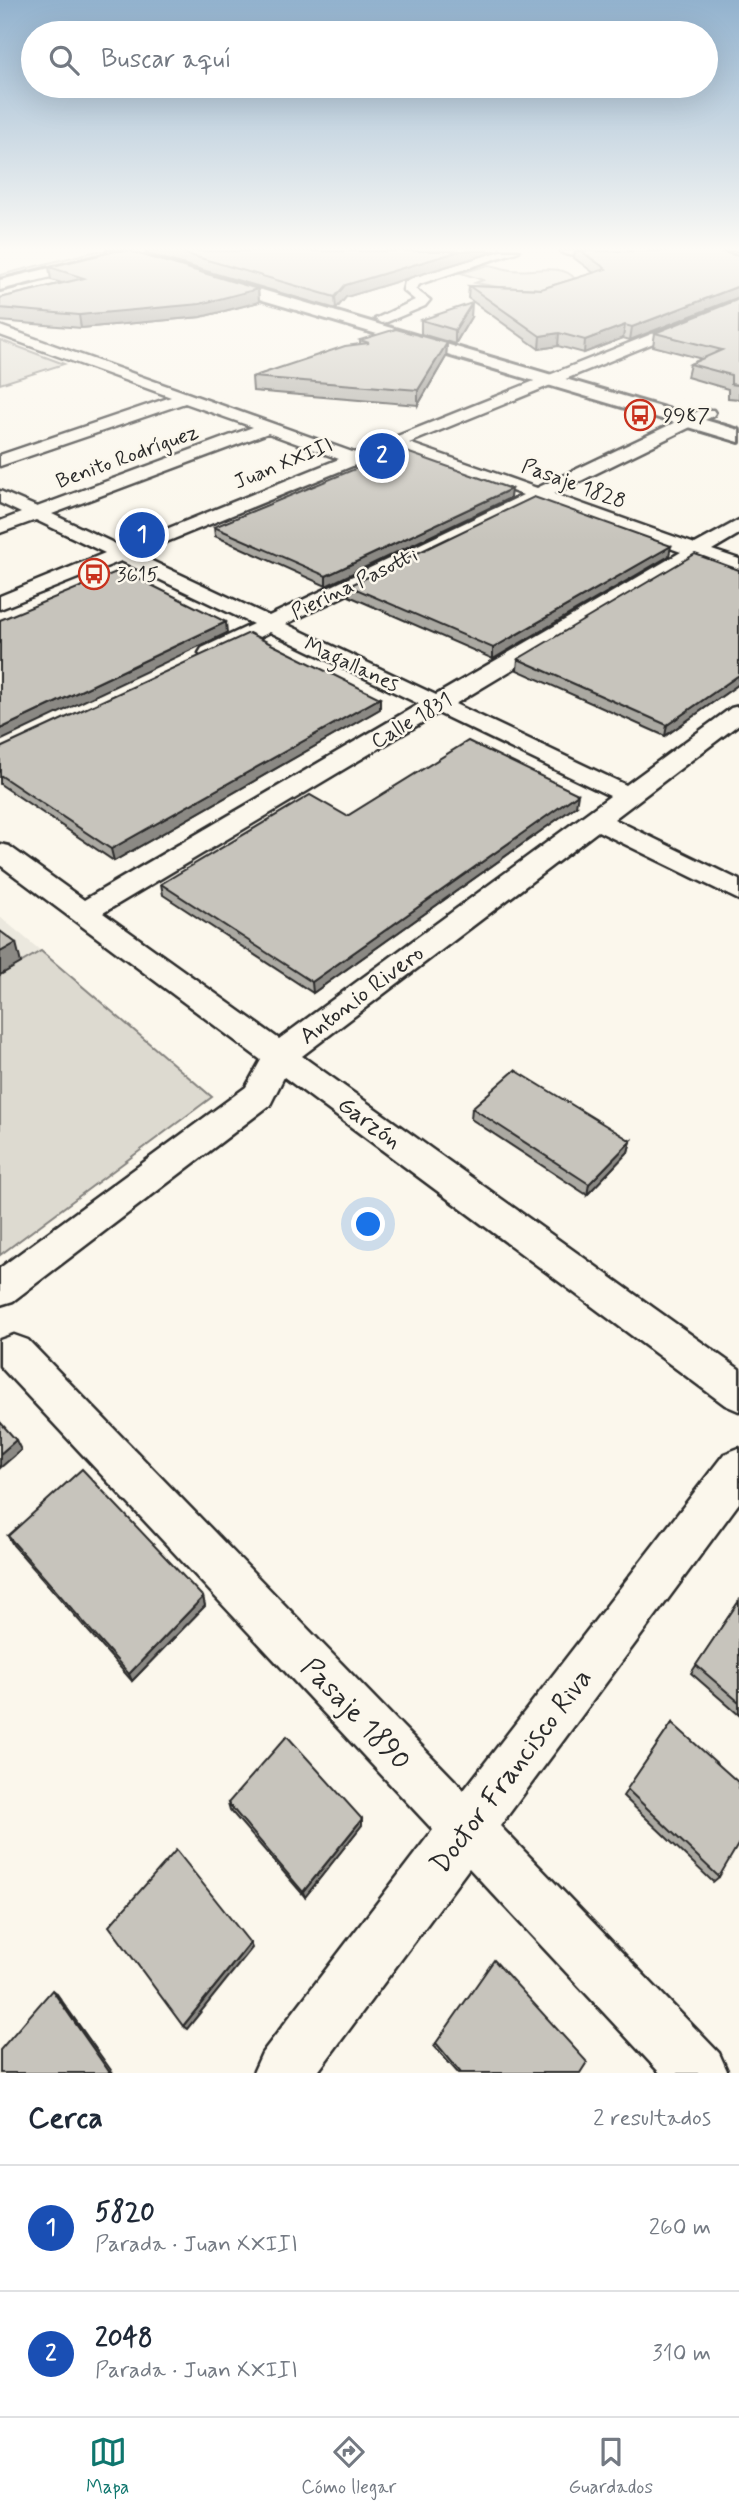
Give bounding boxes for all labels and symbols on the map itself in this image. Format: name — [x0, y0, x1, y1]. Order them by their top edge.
bus stop icon: 9987 — [623, 398, 657, 432]
place label: 9987 — [663, 402, 710, 430]
street label: Benito Rodríguez — [52, 418, 202, 496]
pin: 2 — [359, 430, 405, 482]
street label: Juan XXIII — [230, 431, 337, 496]
street label: Pasaje 1828 — [518, 452, 630, 516]
pin: 1 — [119, 509, 165, 561]
street label: Pierina Pasotti — [286, 541, 423, 627]
bus stop icon: 3615 — [77, 557, 111, 591]
place label: 3615 — [117, 561, 159, 589]
street label: Magallanes — [299, 631, 404, 701]
street label: Calle 1831 — [366, 686, 457, 756]
street label: Antonio Rivero — [293, 938, 430, 1052]
street label: Garzón — [331, 1090, 407, 1157]
your location — [351, 1207, 385, 1241]
street label: Pasaje 1890 — [292, 1650, 418, 1779]
street label: Doctor Francisco Riva — [423, 1661, 601, 1882]

